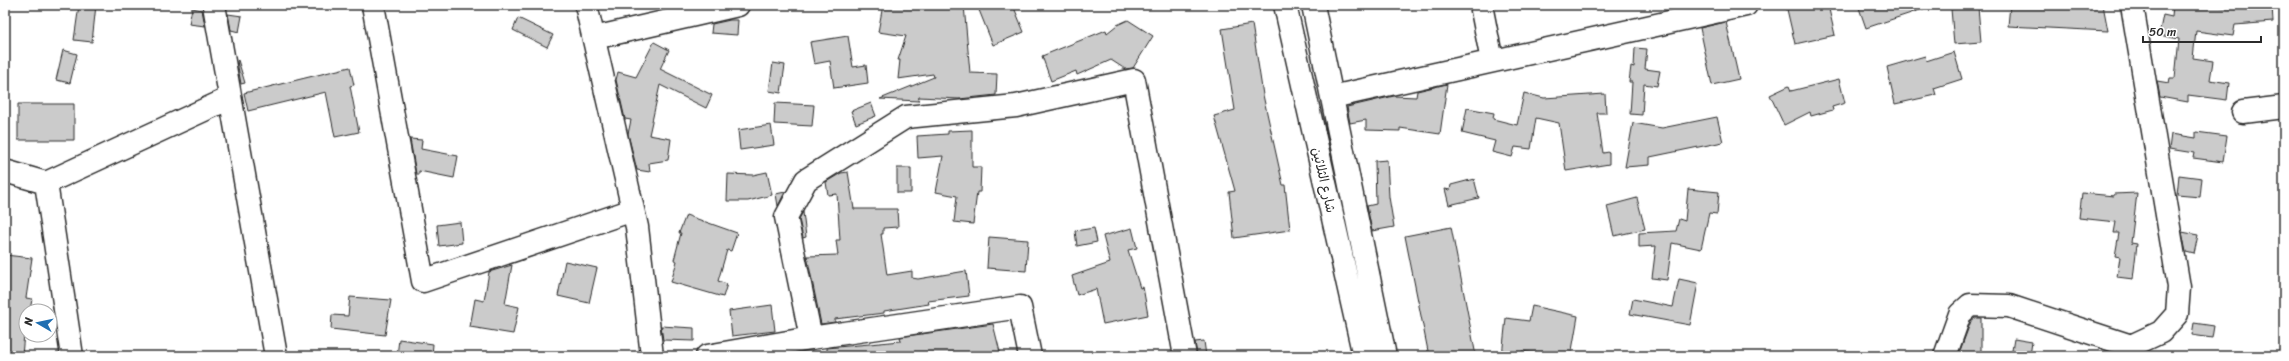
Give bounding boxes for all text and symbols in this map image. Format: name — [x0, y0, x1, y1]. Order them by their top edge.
scale bar — [2143, 18, 2261, 44]
text: 50 m — [2149, 21, 2176, 43]
street label: شارع الثلاثين — [1305, 145, 1343, 215]
north arrow — [18, 303, 58, 343]
text: N — [18, 316, 39, 328]

